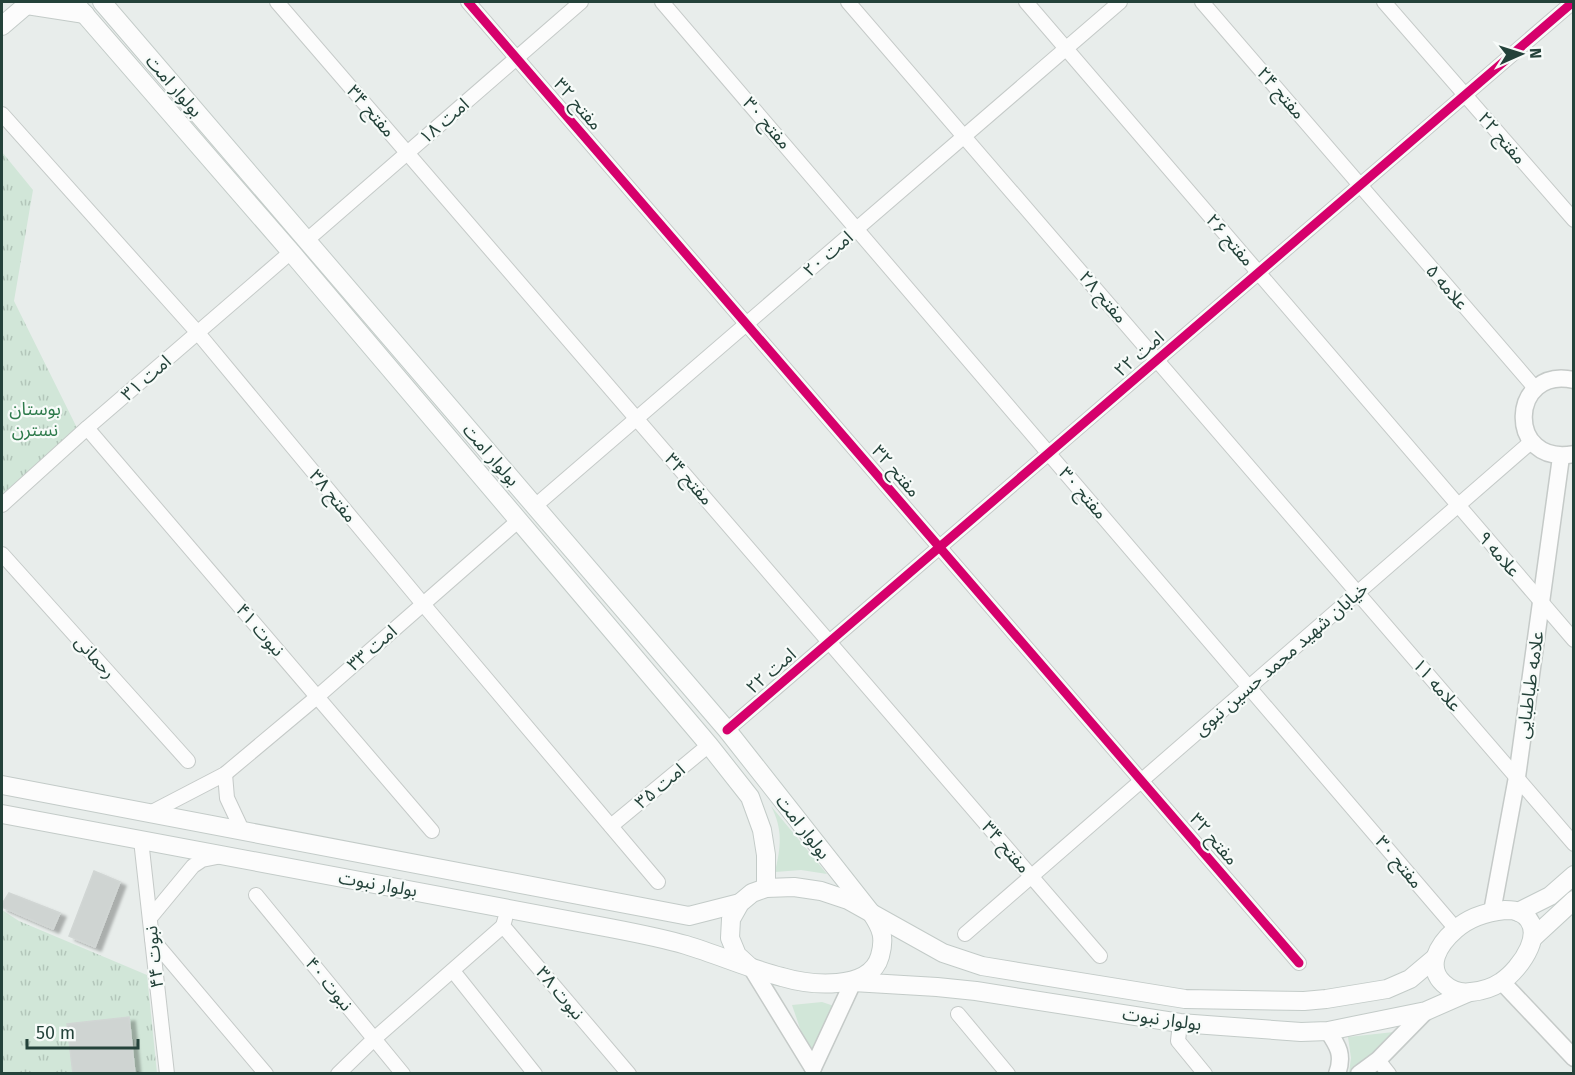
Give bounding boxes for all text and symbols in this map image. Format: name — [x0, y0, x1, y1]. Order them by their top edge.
north arrow — [1491, 24, 1551, 84]
text: N — [1526, 47, 1545, 59]
street label: بولوار امت — [141, 50, 207, 122]
street label: مفتح ۲۴ — [1251, 62, 1310, 125]
street label: مفتح ۳۲ — [548, 73, 607, 136]
street label: مفتح ۳۴ — [341, 80, 400, 143]
street label: مفتح ۳۰ — [737, 92, 796, 155]
street label: امت ۱۸ — [415, 93, 473, 149]
street label: مفتح ۲۲ — [1472, 107, 1531, 170]
street label: مفتح ۲۶ — [1200, 209, 1259, 272]
street label: امت ۲۰ — [799, 226, 857, 282]
street label: علامه ۵ — [1421, 260, 1473, 314]
street label: مفتح ۲۸ — [1073, 266, 1132, 329]
street label: امت ۲۲ — [1110, 326, 1168, 382]
street label: امت ۳۱ — [117, 350, 175, 406]
park label: بوستان نسترن — [9, 398, 61, 441]
street label: بولوار امت — [458, 419, 524, 491]
street label: مفتح ۳۲ — [866, 440, 925, 503]
street label: مفتح ۳۴ — [659, 448, 718, 511]
street label: مفتح ۳۰ — [1053, 462, 1112, 525]
street label: مفتح ۳۸ — [303, 465, 361, 528]
street label: علامه ۹ — [1473, 527, 1525, 581]
street label: خیابان شهید محمد حسین نبوی — [1189, 577, 1373, 741]
street label: نبوت ۴۱ — [231, 599, 289, 661]
street label: امت ۳۳ — [343, 620, 401, 676]
street label: علامه طباطبایی — [1512, 630, 1548, 740]
street label: رحمانی — [70, 631, 120, 683]
street label: امت ۲۲ — [742, 643, 800, 699]
street label: علامه ۱۱ — [1408, 654, 1466, 716]
street label: امت ۳۵ — [630, 759, 690, 813]
street label: بولوار امت — [771, 790, 835, 864]
street label: مفتح ۳۲ — [1184, 808, 1243, 871]
street label: مفتح ۳۴ — [976, 816, 1035, 879]
street label: مفتح ۳۰ — [1369, 831, 1427, 894]
street label: بولوار نبوت — [337, 866, 419, 902]
street label: نبوت ۴۴ — [140, 925, 168, 989]
street label: نبوت ۴۰ — [301, 953, 357, 1015]
street label: نبوت ۳۸ — [531, 962, 589, 1024]
street label: بولوار نبوت — [1121, 1003, 1203, 1035]
scale bar — [27, 1012, 138, 1050]
text: 50 m — [36, 1022, 75, 1044]

